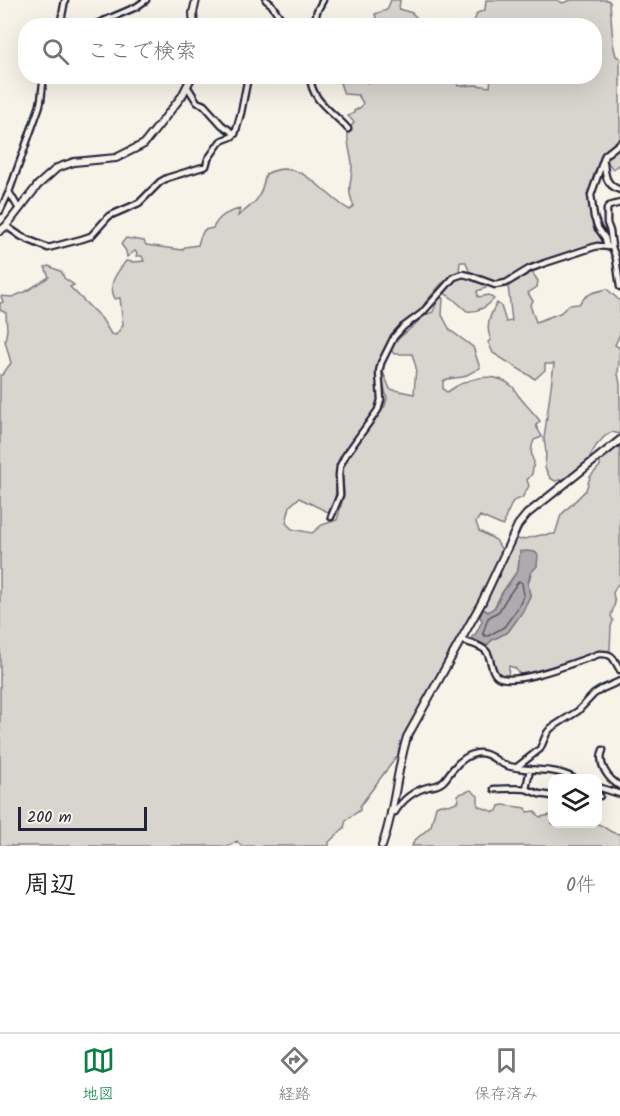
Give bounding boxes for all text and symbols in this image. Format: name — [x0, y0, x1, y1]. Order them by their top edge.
search box — [18, 18, 602, 84]
icon: search — [39, 35, 72, 68]
text: ここで検索 — [87, 35, 197, 70]
map controls — [548, 774, 602, 828]
button: layers — [548, 774, 602, 828]
scale bar — [18, 804, 147, 832]
text: 200 m — [27, 805, 71, 830]
text: 周辺 — [24, 865, 76, 907]
text: 0件 — [566, 870, 596, 902]
tab: 地図 — [82, 1044, 115, 1107]
tab: 経路 — [278, 1044, 311, 1107]
tab: 保存済み — [474, 1044, 538, 1107]

